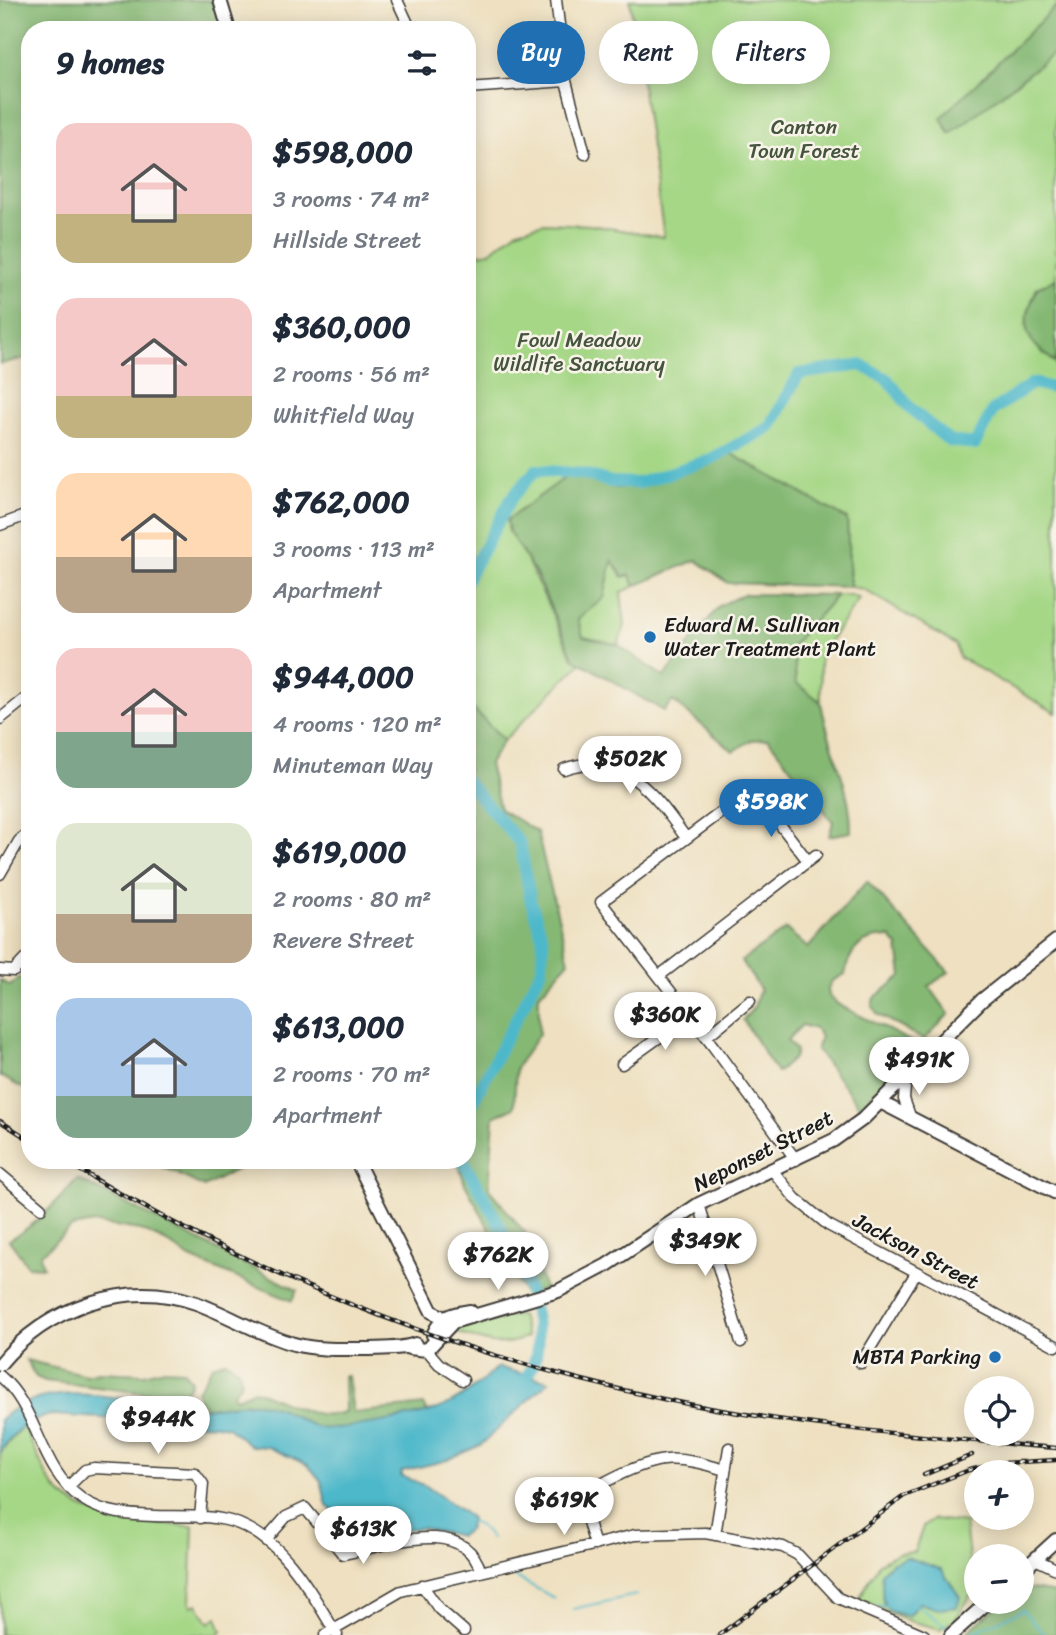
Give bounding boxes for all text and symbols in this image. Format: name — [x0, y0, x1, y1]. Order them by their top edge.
chip: Buy — [497, 21, 585, 84]
chip: Rent — [599, 21, 698, 84]
chip: Filters — [712, 21, 830, 84]
text: 9 homes — [56, 36, 164, 90]
icon: filters — [403, 44, 441, 82]
park label: Canton Town Forest — [748, 108, 860, 170]
text: $598,000 — [273, 125, 413, 179]
icon: home — [112, 151, 196, 235]
text: 3 rooms · 74 m² — [273, 179, 430, 220]
text: Hillside Street — [273, 220, 421, 261]
text: $360,000 — [273, 300, 411, 354]
park label: Fowl Meadow Wildlife Sanctuary — [493, 321, 665, 383]
icon: home — [112, 326, 196, 410]
text: 2 rooms · 56 m² — [273, 354, 430, 395]
text: Whitfield Way — [273, 395, 414, 436]
text: $762,000 — [273, 475, 410, 529]
icon: home — [112, 501, 196, 585]
text: 3 rooms · 113 m² — [273, 529, 435, 570]
text: Apartment — [273, 570, 382, 611]
place label: Edward M. Sullivan Water Treatment Plant — [664, 606, 876, 668]
marker: Edward M. Sullivan Water Treatment Plant — [642, 629, 658, 645]
text: $944,000 — [273, 650, 414, 704]
icon: home — [112, 676, 196, 760]
text: 4 rooms · 120 m² — [273, 704, 442, 745]
pin: $502K — [581, 736, 679, 796]
text: $502K — [594, 738, 666, 779]
text: Minuteman Way — [273, 745, 433, 786]
pin: $598K — [722, 780, 820, 839]
text: $598K — [735, 781, 807, 822]
text: $619,000 — [273, 825, 406, 879]
icon: home — [112, 851, 196, 935]
text: 2 rooms · 80 m² — [273, 879, 431, 920]
text: Revere Street — [273, 920, 415, 961]
pin: $360K — [616, 992, 714, 1052]
text: $360K — [630, 994, 700, 1035]
text: $613,000 — [273, 1000, 405, 1054]
icon: home — [112, 1026, 196, 1110]
pin: $491K — [870, 1038, 968, 1097]
text: $491K — [885, 1039, 953, 1080]
text: 2 rooms · 70 m² — [273, 1054, 431, 1095]
text: Apartment — [273, 1095, 382, 1136]
street label: Neponset Street — [686, 1099, 840, 1203]
street label: Jackson Street — [845, 1201, 986, 1300]
pin: $349K — [656, 1218, 754, 1278]
text: $349K — [670, 1220, 740, 1261]
pin: $762K — [449, 1232, 547, 1292]
text: $762K — [464, 1234, 532, 1275]
place label: MBTA Parking — [852, 1338, 981, 1376]
marker: MBTA Parking — [987, 1349, 1003, 1365]
map controls — [964, 1376, 1034, 1614]
button: locate — [964, 1376, 1034, 1446]
pin: $944K — [109, 1396, 207, 1456]
text: $944K — [122, 1398, 194, 1439]
button: + — [964, 1460, 1034, 1530]
pin: $619K — [515, 1478, 613, 1537]
text: $619K — [531, 1479, 597, 1520]
pin: $613K — [314, 1506, 412, 1566]
text: $613K — [330, 1508, 396, 1549]
button: − — [964, 1544, 1034, 1614]

